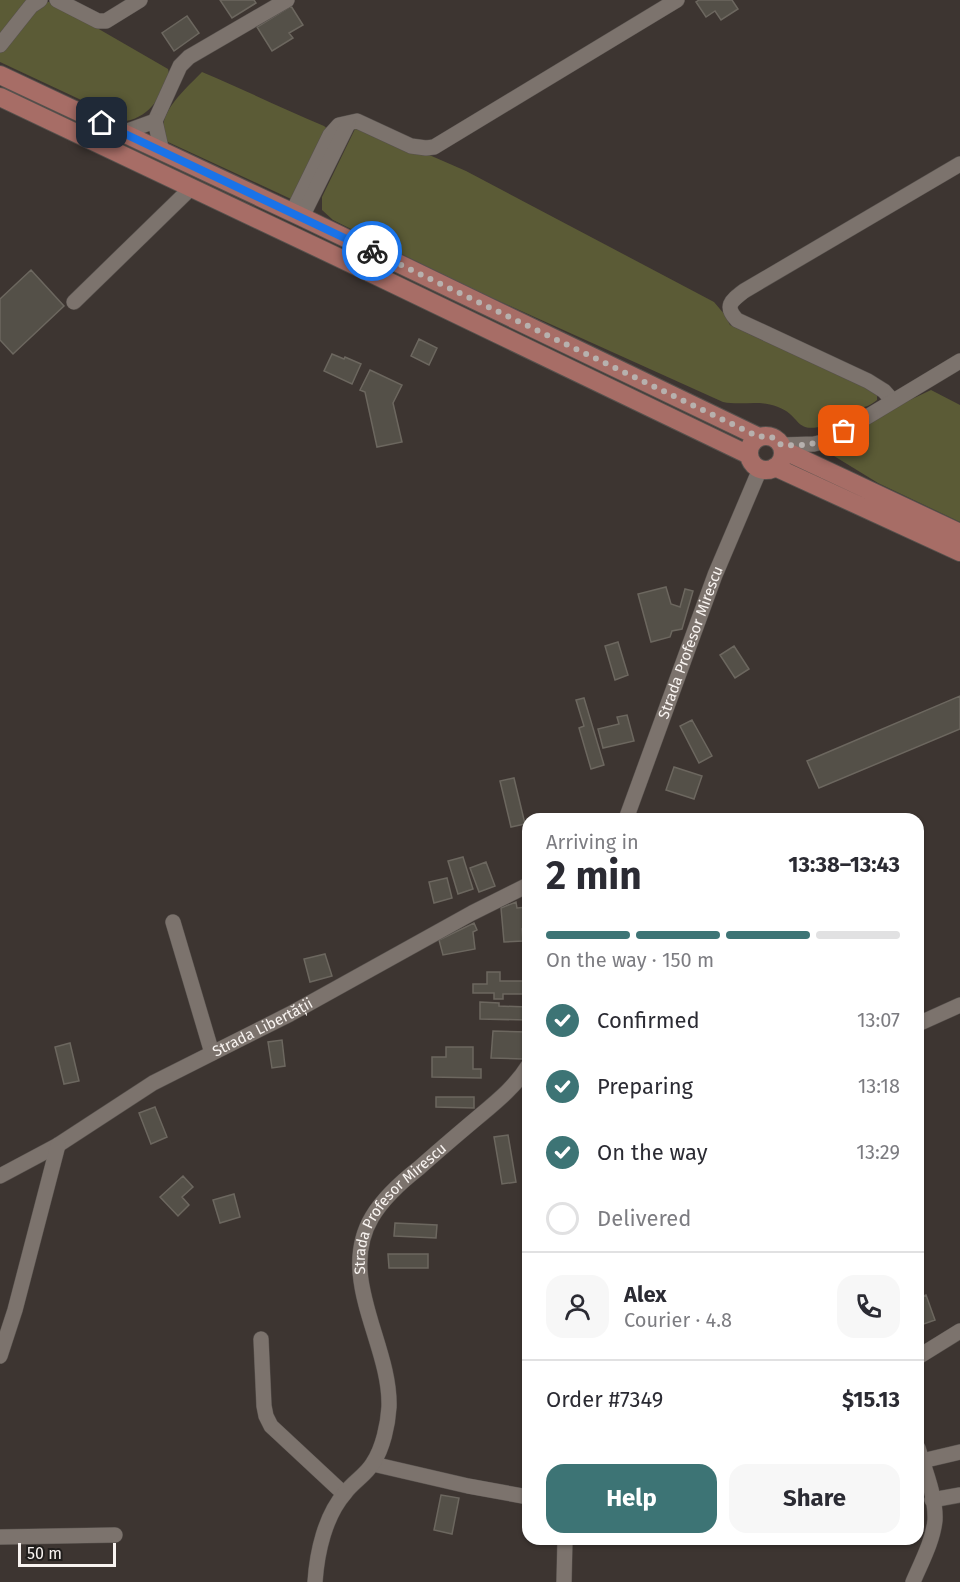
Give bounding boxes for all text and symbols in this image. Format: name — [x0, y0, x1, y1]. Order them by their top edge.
pin — [76, 97, 127, 148]
icon: home — [85, 106, 118, 139]
courier — [342, 221, 402, 281]
icon: bike — [356, 235, 389, 268]
pin — [818, 405, 869, 456]
icon: bag — [827, 414, 860, 447]
street label: Strada Profesor Mirescu — [654, 563, 727, 721]
text: Arriving in — [546, 830, 639, 854]
text: 13:38–13:43 — [788, 851, 900, 878]
text: 2 min — [546, 853, 642, 899]
text: On the way · 150 m — [546, 948, 714, 972]
street label: Strada Libertății — [209, 994, 316, 1061]
icon: check — [546, 1004, 579, 1037]
text: Confirmed — [597, 1007, 700, 1034]
text: 13:07 — [857, 1008, 900, 1032]
icon: check — [546, 1070, 579, 1103]
text: Preparing — [597, 1073, 693, 1100]
text: 13:18 — [858, 1074, 900, 1098]
icon: check — [546, 1136, 579, 1169]
street label: Strada Profesor Mirescu — [351, 1139, 450, 1275]
text: On the way — [597, 1139, 708, 1166]
text: 13:29 — [856, 1140, 900, 1164]
text: Delivered — [597, 1205, 692, 1232]
button: person — [546, 1275, 609, 1338]
button: phone — [837, 1275, 900, 1338]
text: Alex — [624, 1281, 667, 1308]
text: Courier · 4.8 — [624, 1308, 732, 1332]
text: Order #7349 — [546, 1386, 663, 1413]
text: $15.13 — [842, 1386, 900, 1413]
button: Help — [546, 1464, 717, 1533]
button: Share — [729, 1464, 900, 1533]
scale bar — [18, 1540, 116, 1568]
text: 50 m — [27, 1544, 62, 1563]

